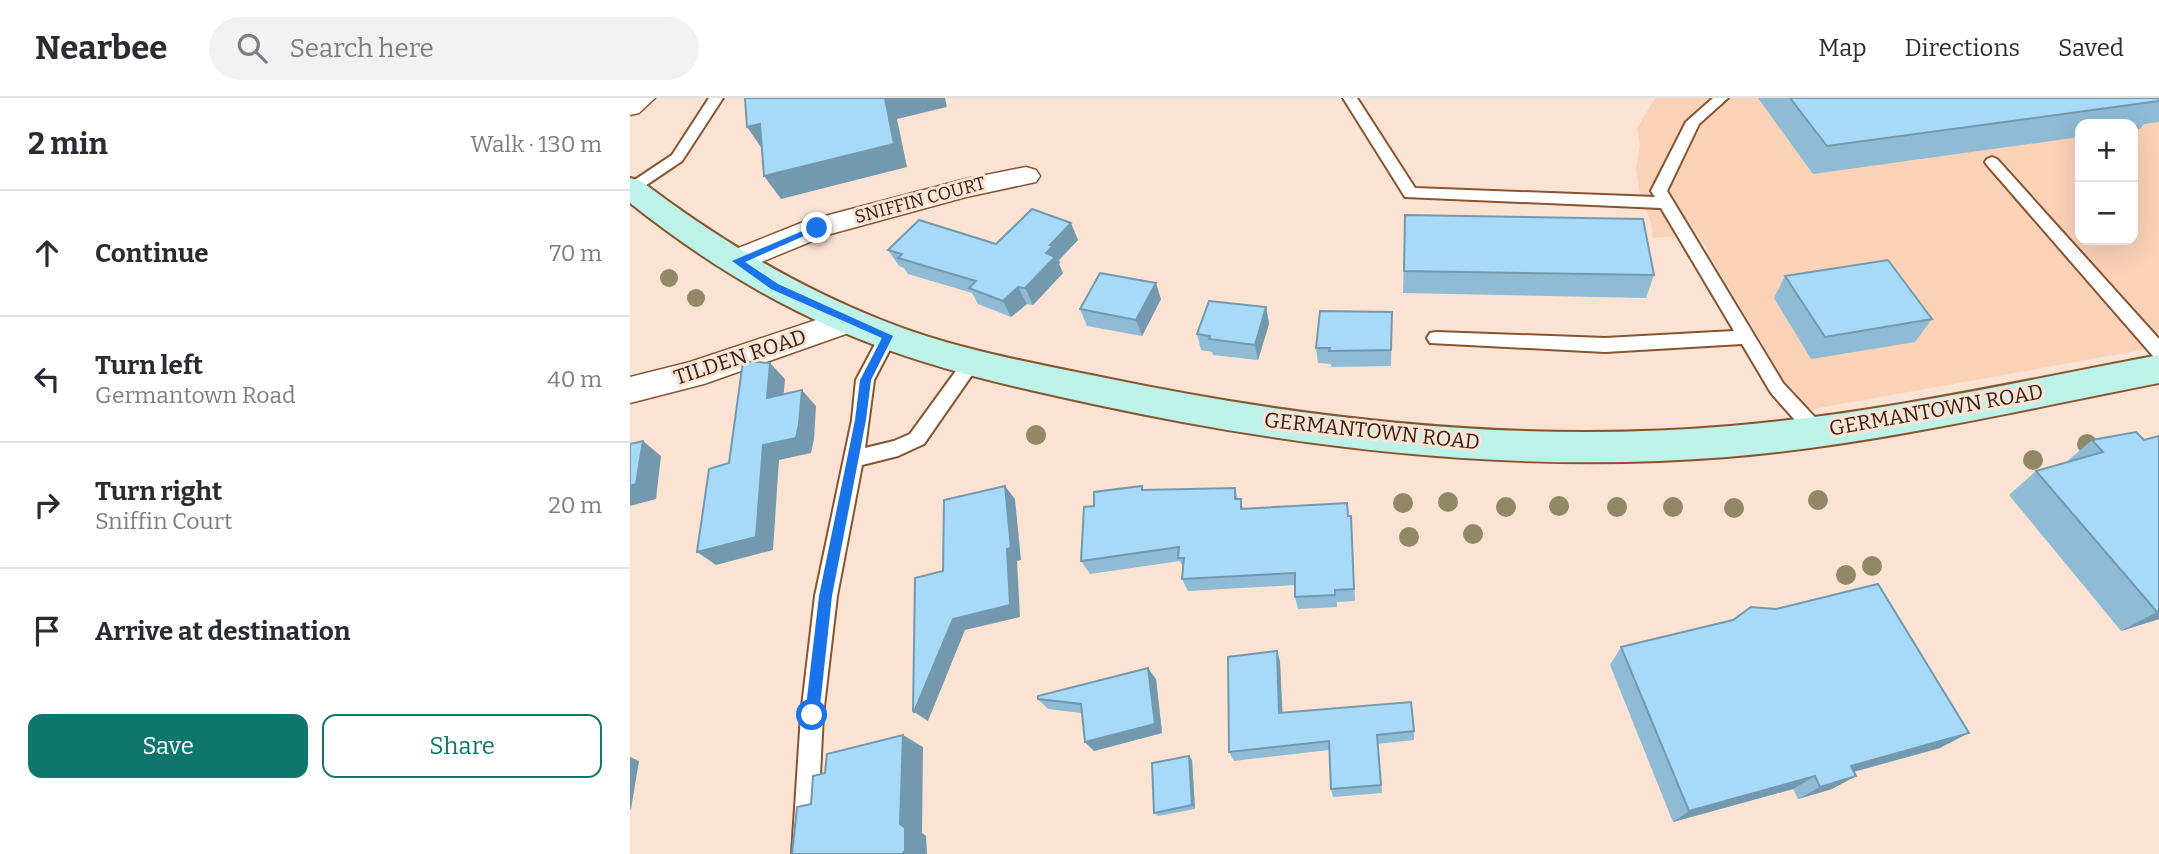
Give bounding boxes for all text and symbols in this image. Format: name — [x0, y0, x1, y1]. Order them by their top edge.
search box — [209, 17, 699, 80]
text: Nearbee — [35, 28, 167, 68]
icon: search — [233, 29, 271, 67]
text: Search here — [289, 33, 434, 64]
text: Map — [1818, 34, 1867, 62]
text: Directions — [1905, 34, 2020, 62]
text: Saved — [2058, 34, 2124, 62]
map controls — [2075, 119, 2138, 245]
button: + — [2075, 119, 2138, 182]
text: 2 min — [28, 126, 108, 162]
text: Walk · 130 m — [470, 130, 602, 158]
street label: SNIFFIN COURT — [852, 172, 988, 228]
button: − — [2075, 182, 2138, 245]
route end — [801, 212, 832, 243]
icon: ahead — [28, 234, 66, 272]
text: Continue — [95, 238, 209, 269]
text: 70 m — [550, 239, 602, 267]
street label: TILDEN ROAD — [671, 323, 809, 391]
text: Turn left — [95, 350, 203, 381]
icon: left — [28, 360, 66, 398]
text: 40 m — [547, 365, 602, 393]
street label: GERMANTOWN ROAD — [1827, 378, 2045, 442]
text: Germantown Road — [95, 381, 296, 409]
street label: GERMANTOWN ROAD — [1263, 407, 1481, 455]
text: Turn right — [95, 476, 222, 507]
icon: right — [28, 486, 66, 524]
text: 20 m — [548, 491, 602, 519]
text: Sniffin Court — [95, 507, 232, 535]
icon: arrive — [28, 612, 66, 650]
text: Arrive at destination — [95, 616, 350, 647]
route start — [796, 699, 827, 730]
button: Save — [28, 714, 308, 778]
button: Share — [322, 714, 602, 778]

